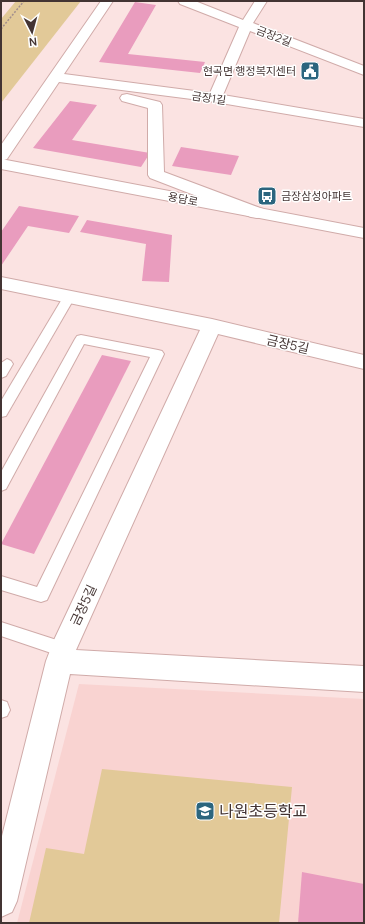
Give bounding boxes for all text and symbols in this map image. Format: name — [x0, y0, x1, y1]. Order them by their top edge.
north arrow — [12, 12, 52, 52]
street label: 금장2길 — [254, 22, 294, 49]
text: N — [28, 35, 38, 50]
public building icon: 현곡면 행정복지센터 — [299, 60, 321, 82]
place label: 현곡면 행정복지센터 — [203, 63, 296, 78]
street label: 금장1길 — [191, 88, 227, 107]
bus stop icon: 금장삼성아파트 — [256, 185, 278, 207]
street label: 용담로 — [167, 188, 199, 209]
place label: 금장삼성아파트 — [281, 188, 352, 203]
street label: 금장5길 — [265, 330, 311, 358]
street label: 금장5길 — [66, 582, 100, 628]
school or university icon: 나원초등학교 — [194, 800, 216, 822]
place label: 나원초등학교 — [219, 800, 307, 822]

